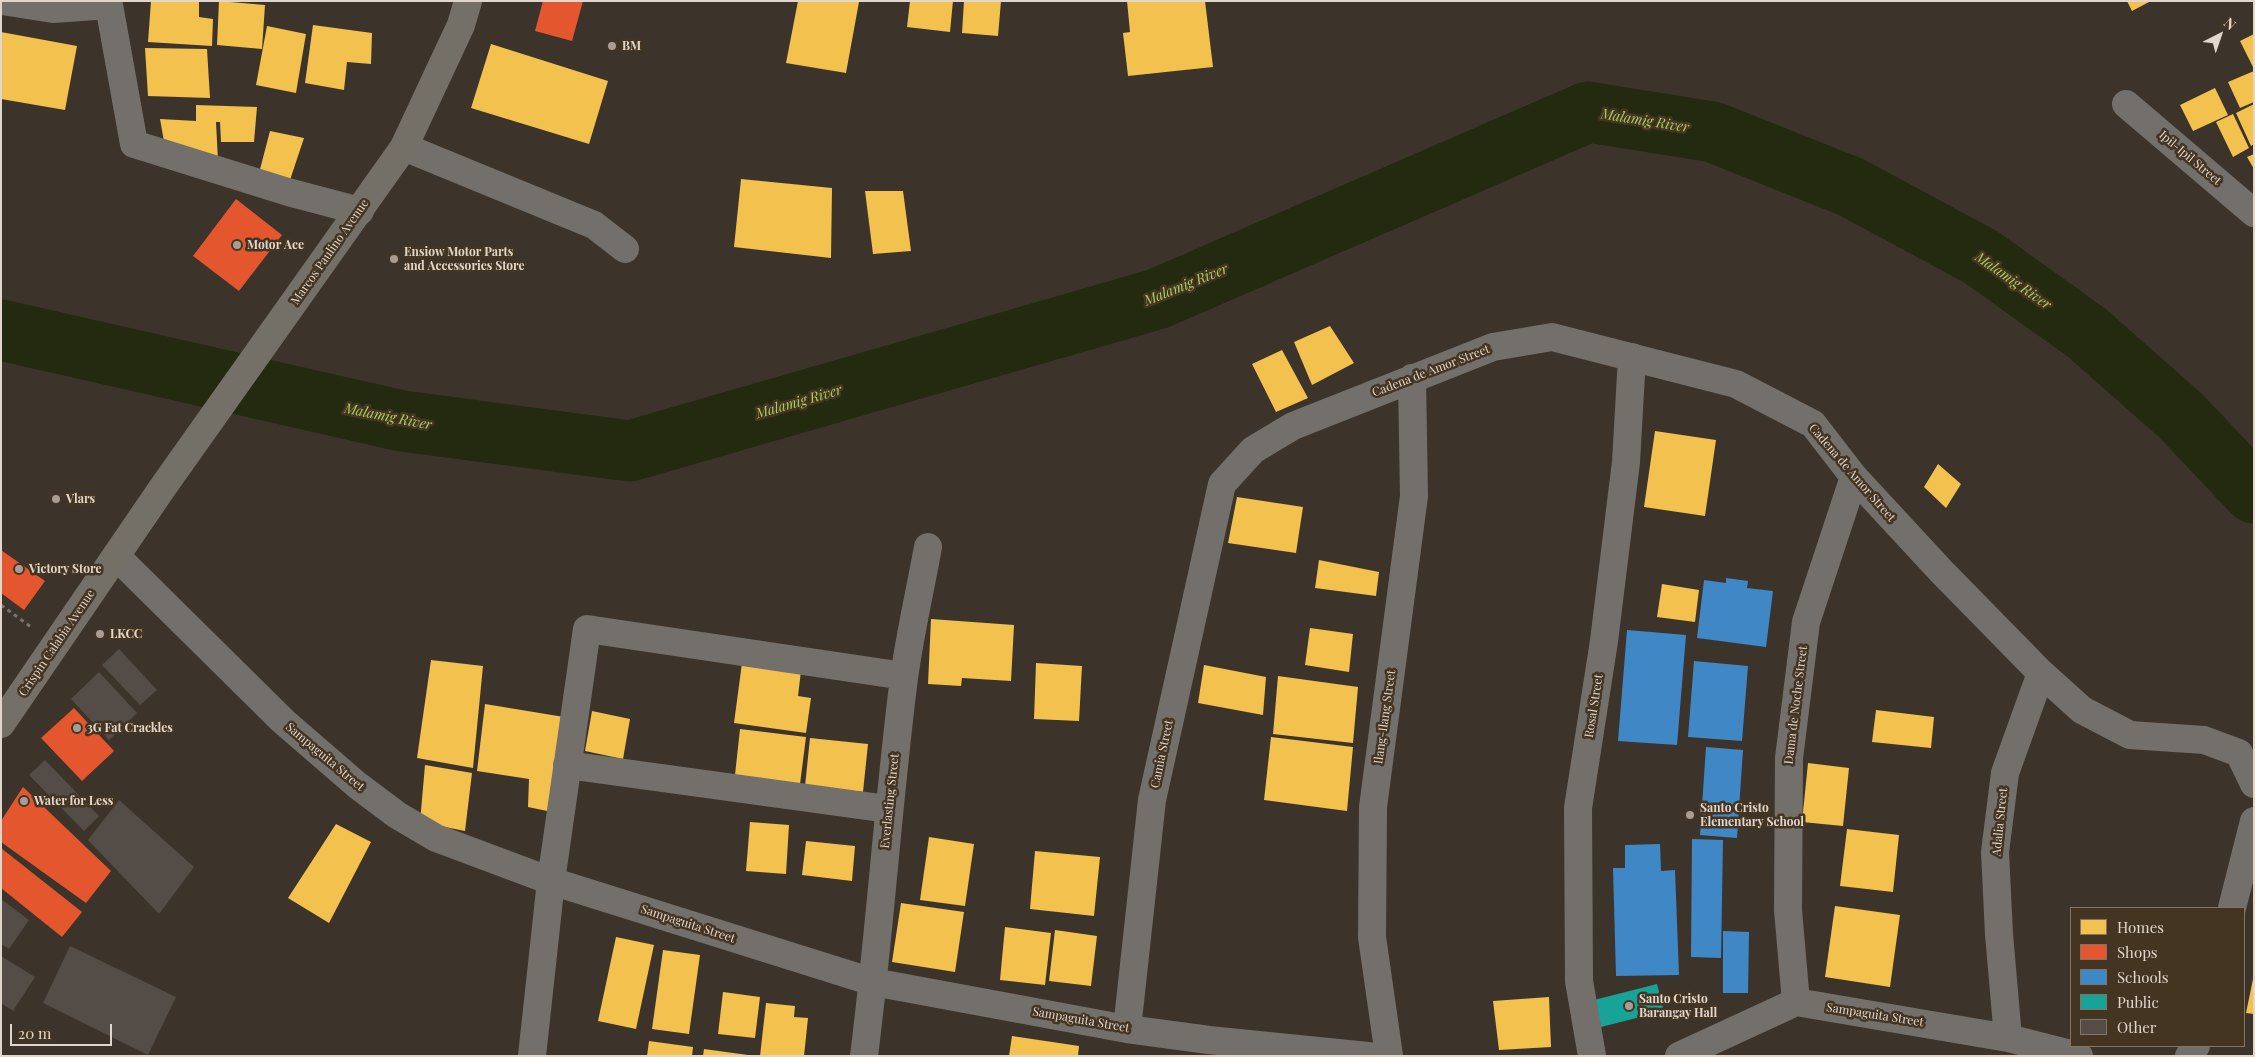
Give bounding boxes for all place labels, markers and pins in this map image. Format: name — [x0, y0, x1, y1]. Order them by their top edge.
place label: BM — [622, 39, 641, 53]
marker: BM — [606, 40, 618, 52]
place label: Motor Ace — [247, 238, 304, 252]
marker: Motor Ace — [231, 239, 243, 251]
place label: Ensiow Motor Parts and Accessories Store — [404, 245, 525, 273]
marker: Ensiow Motor Parts and Accessories Store — [388, 253, 400, 265]
place label: Vlars — [66, 492, 95, 506]
marker: Vlars — [50, 493, 62, 505]
place label: Victory Store — [29, 562, 101, 576]
marker: Victory Store — [13, 563, 25, 575]
place label: LKCC — [110, 627, 142, 641]
marker: LKCC — [94, 628, 106, 640]
place label: 3G Fat Crackles — [87, 721, 173, 735]
marker: 3G Fat Crackles — [71, 722, 83, 734]
place label: Water for Less — [34, 794, 113, 808]
marker: Water for Less — [18, 795, 30, 807]
place label: Santo Cristo Elementary School — [1700, 801, 1804, 829]
marker: Santo Cristo Elementary School — [1684, 809, 1696, 821]
place label: Santo Cristo Barangay Hall — [1639, 992, 1717, 1020]
marker: Santo Cristo Barangay Hall — [1623, 1000, 1635, 1012]

